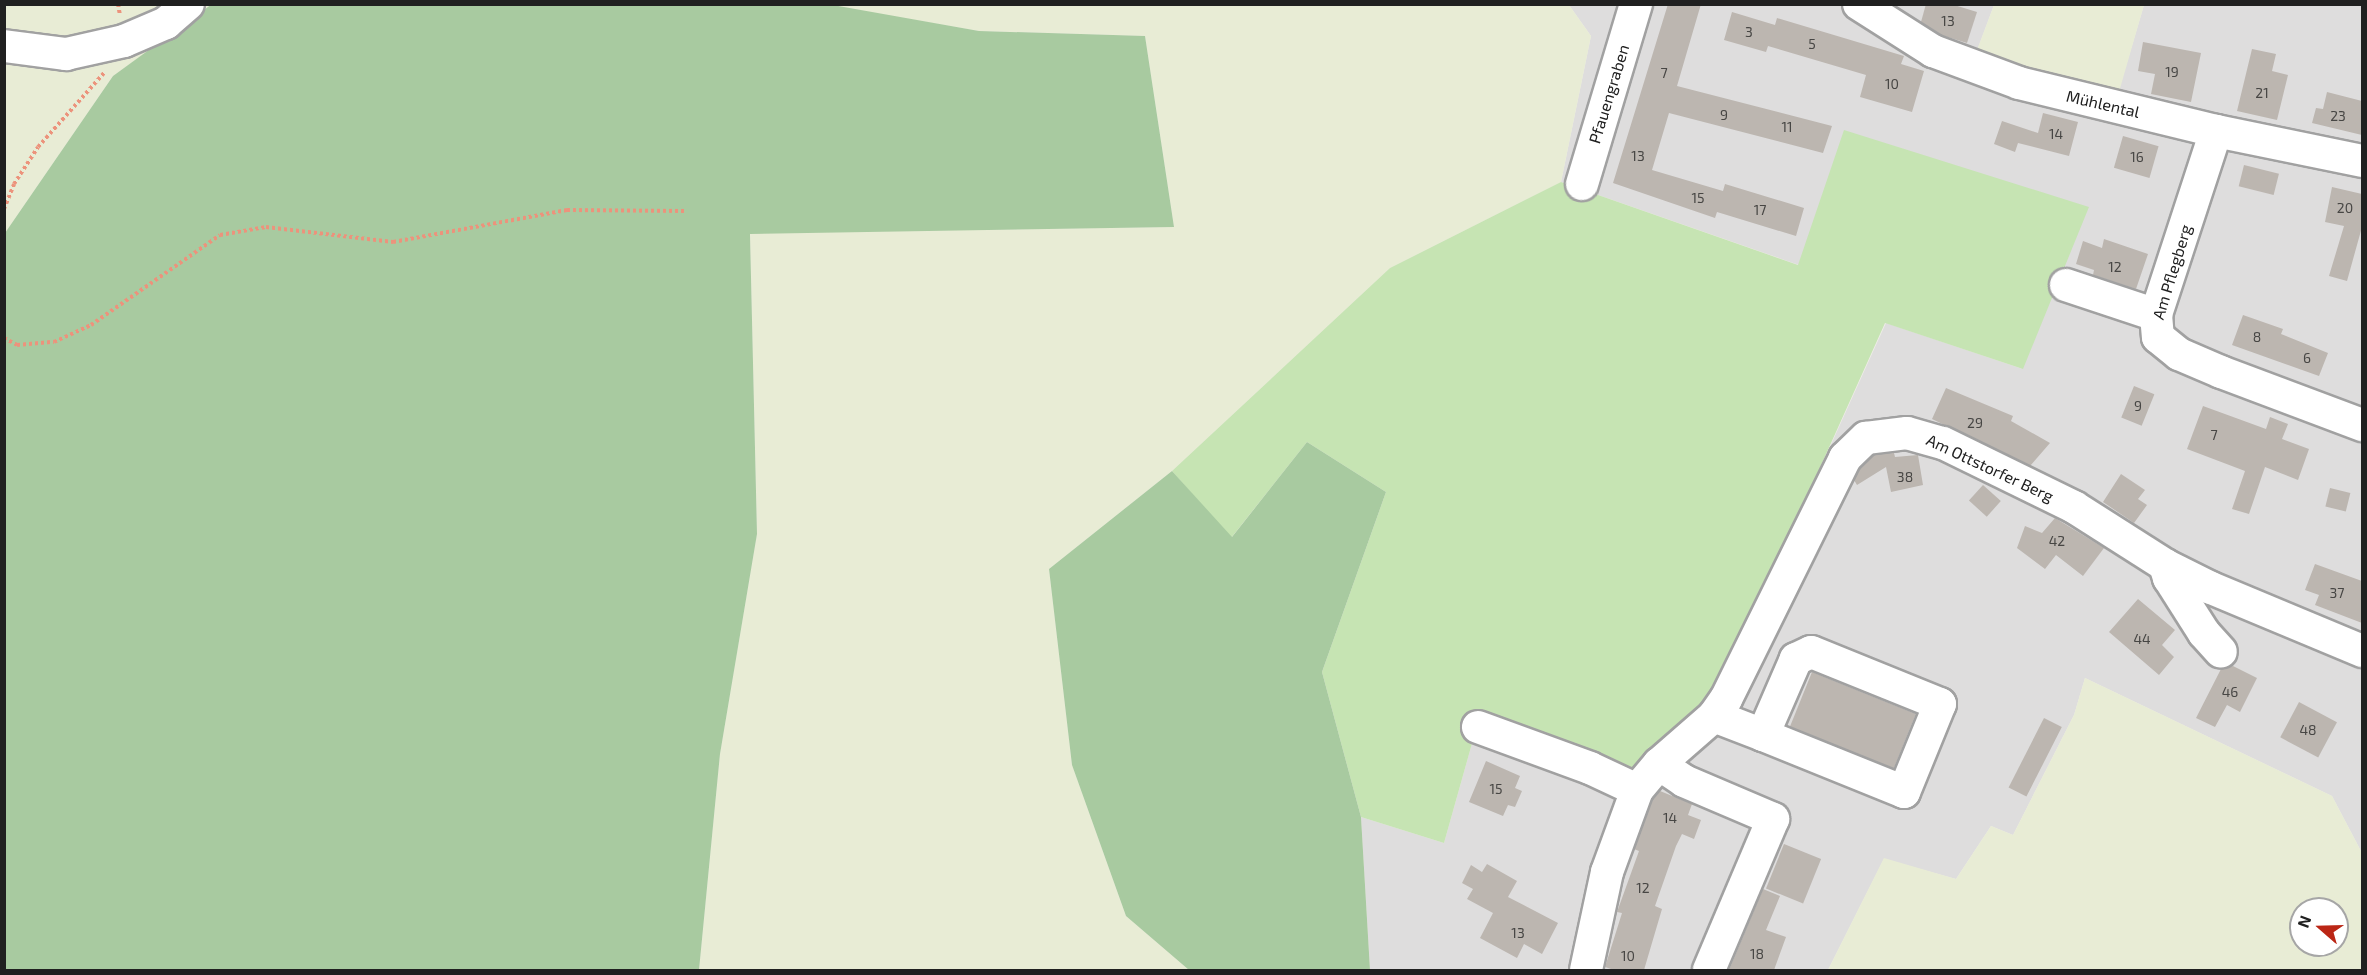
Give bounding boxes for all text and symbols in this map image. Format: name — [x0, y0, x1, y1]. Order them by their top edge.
house number: 13 — [1941, 13, 1955, 29]
house number: 3 — [1745, 24, 1753, 40]
house number: 5 — [1808, 36, 1816, 52]
street label: Pfauengraben — [1585, 42, 1633, 146]
house number: 19 — [2165, 64, 2179, 80]
house number: 7 — [1660, 65, 1668, 81]
house number: 10 — [1885, 76, 1899, 92]
house number: 21 — [2255, 85, 2269, 101]
street label: Mühlental — [2064, 86, 2142, 122]
house number: 9 — [1720, 107, 1728, 123]
house number: 23 — [2330, 108, 2346, 124]
house number: 11 — [1781, 119, 1793, 135]
house number: 14 — [2049, 126, 2063, 142]
house number: 13 — [1631, 148, 1645, 164]
house number: 16 — [2130, 149, 2144, 165]
house number: 15 — [1691, 190, 1705, 206]
house number: 20 — [2337, 200, 2353, 216]
house number: 17 — [1754, 202, 1766, 218]
street label: Am Pflegberg — [2148, 222, 2196, 322]
house number: 12 — [2108, 259, 2122, 275]
house number: 8 — [2253, 329, 2261, 345]
house number: 6 — [2303, 350, 2311, 366]
house number: 9 — [2134, 398, 2142, 414]
house number: 29 — [1967, 415, 1983, 431]
house number: 7 — [2210, 427, 2218, 443]
street label: Am Ottstorfer Berg — [1923, 430, 2057, 506]
house number: 38 — [1897, 469, 1913, 485]
house number: 42 — [2049, 533, 2065, 549]
house number: 37 — [2330, 585, 2344, 601]
house number: 44 — [2133, 631, 2151, 647]
house number: 46 — [2222, 684, 2238, 700]
house number: 48 — [2299, 722, 2317, 738]
house number: 15 — [1489, 781, 1503, 797]
house number: 14 — [1663, 810, 1677, 826]
house number: 12 — [1636, 880, 1650, 896]
north arrow — [2289, 897, 2349, 957]
text: N — [2293, 913, 2314, 930]
house number: 13 — [1511, 925, 1525, 941]
house number: 18 — [1750, 946, 1764, 962]
house number: 10 — [1621, 948, 1635, 964]

